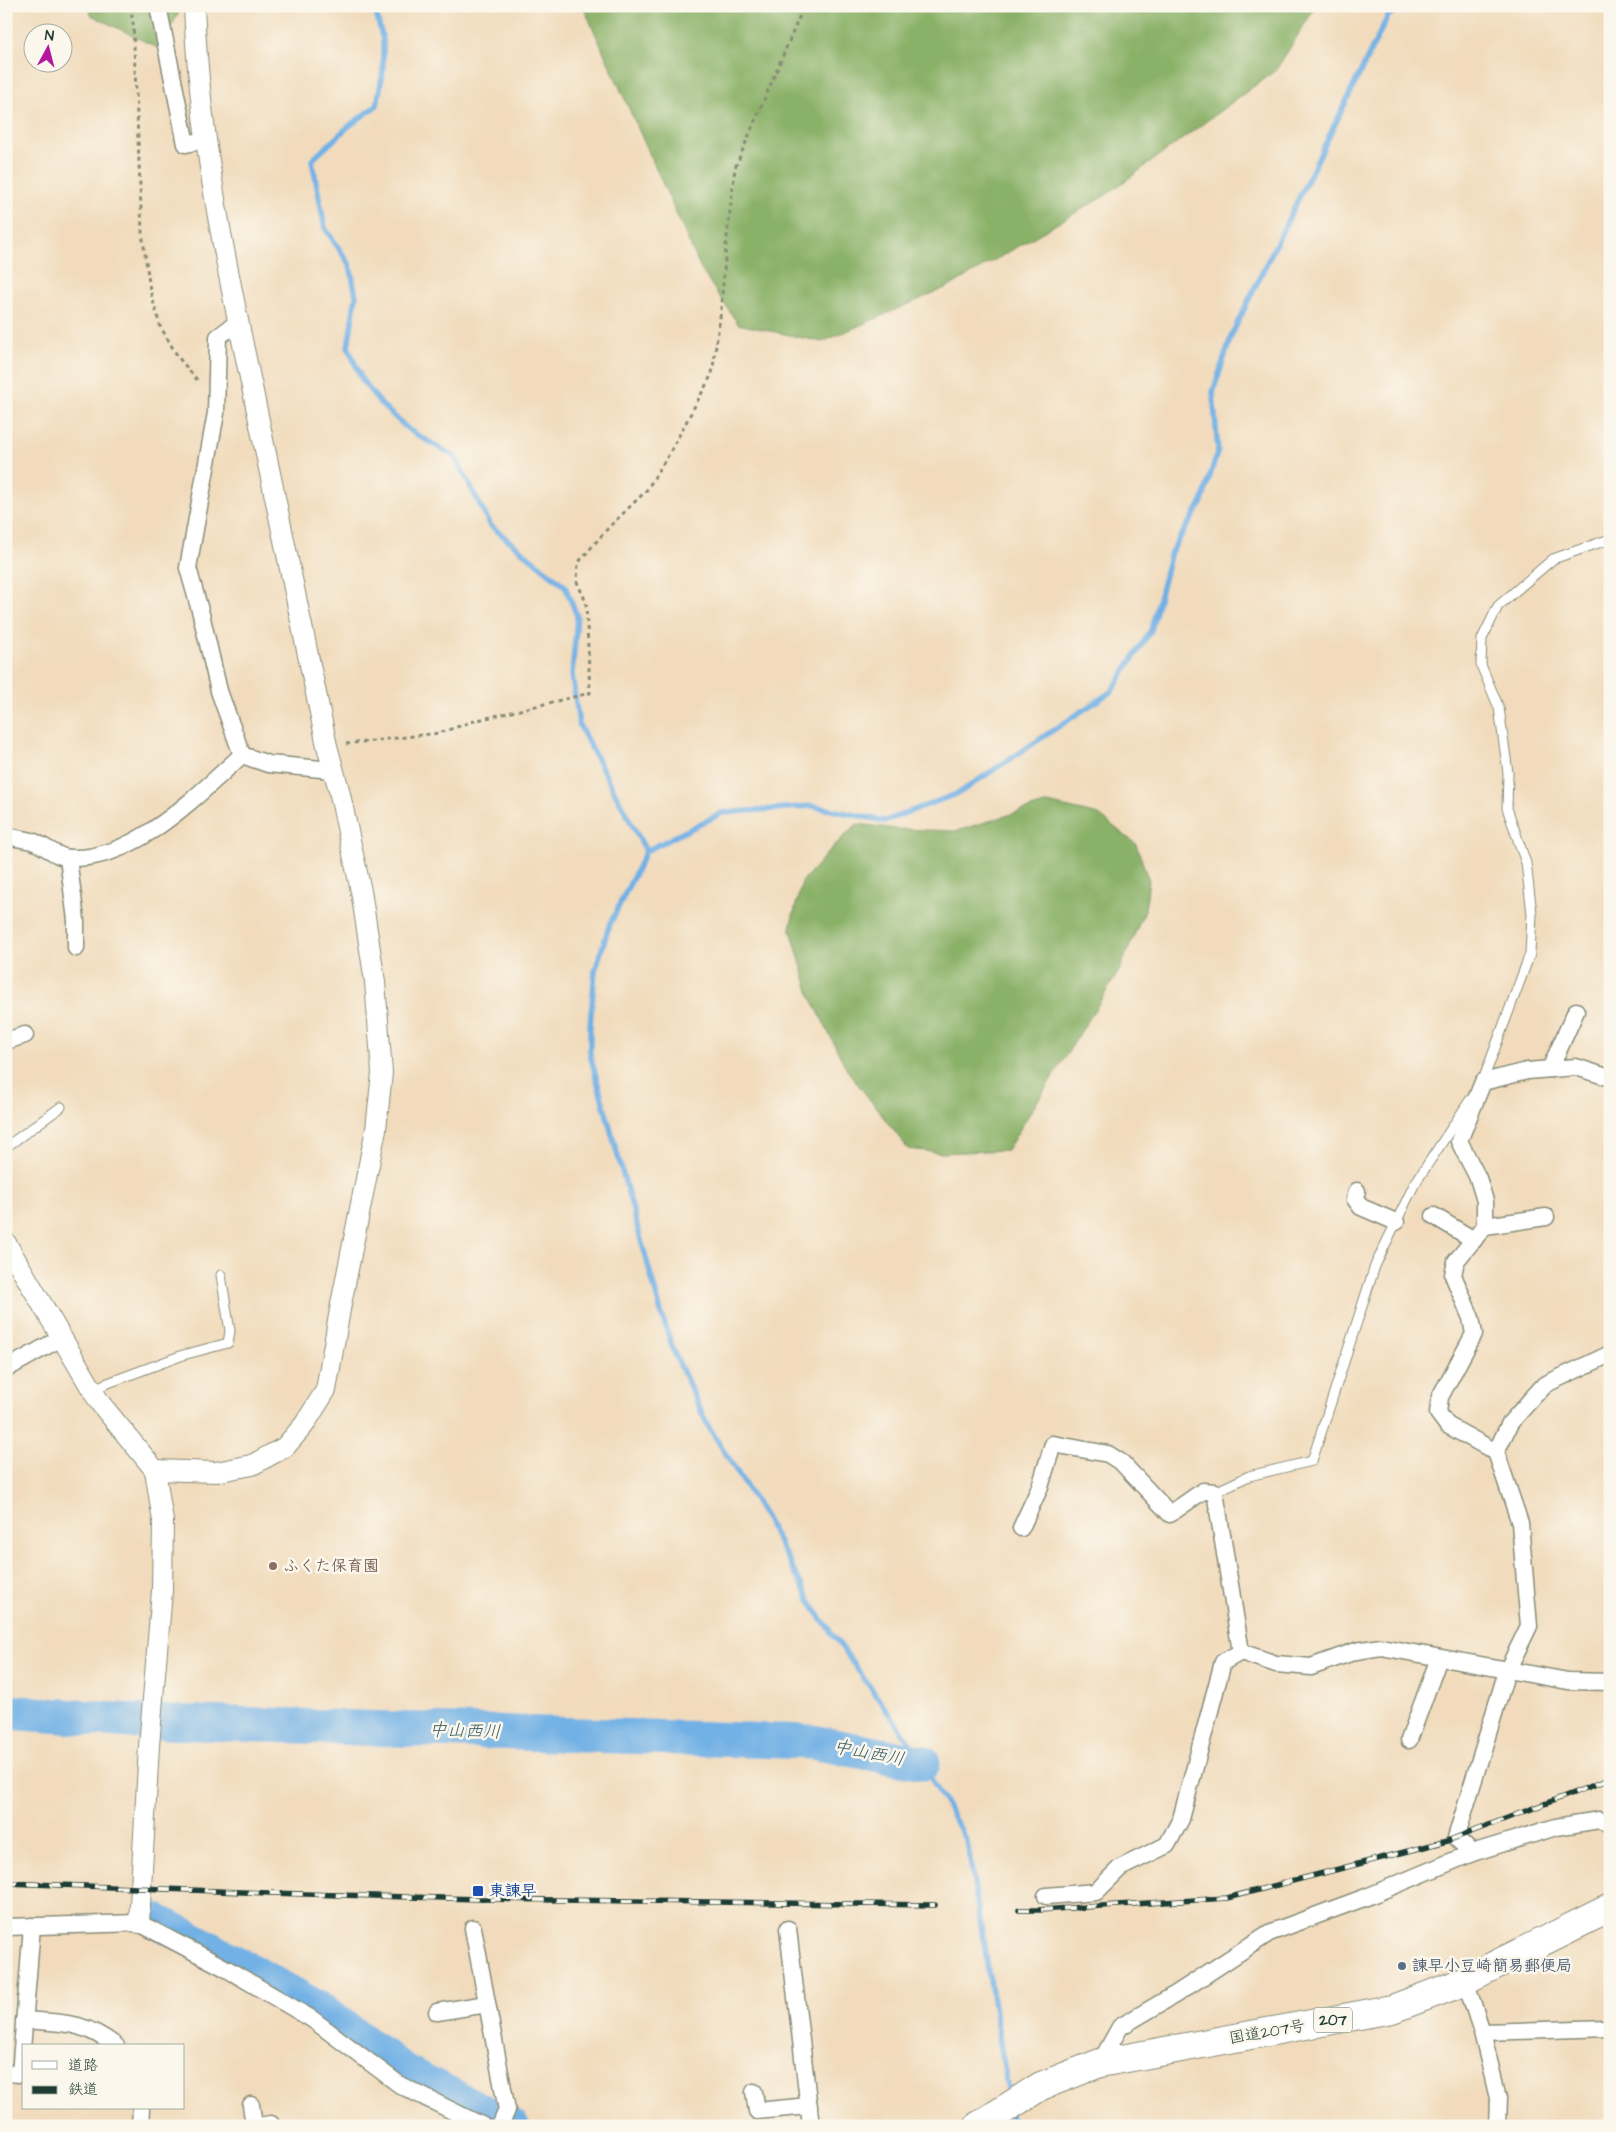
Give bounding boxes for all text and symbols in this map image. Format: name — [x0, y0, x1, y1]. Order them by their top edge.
north arrow — [22, 22, 72, 72]
text: N — [44, 26, 55, 47]
place label: ふくた保育園 — [283, 1555, 379, 1577]
marker: ふくた保育園 — [267, 1560, 279, 1572]
water label: 中山西川 — [429, 1717, 501, 1745]
water label: 中山西川 — [831, 1734, 907, 1772]
place label: 東諫早 — [489, 1880, 537, 1902]
marker: 東諫早 — [471, 1884, 485, 1898]
place label: 諫早小豆崎簡易郵便局 — [1412, 1955, 1572, 1977]
marker: 諫早小豆崎簡易郵便局 — [1396, 1960, 1408, 1972]
road number: 207 — [1314, 2008, 1352, 2032]
street label: 国道207号 — [1227, 2014, 1307, 2050]
legend — [22, 2044, 185, 2110]
text: 道路 — [68, 2055, 98, 2076]
text: 鉄道 — [68, 2079, 98, 2100]

